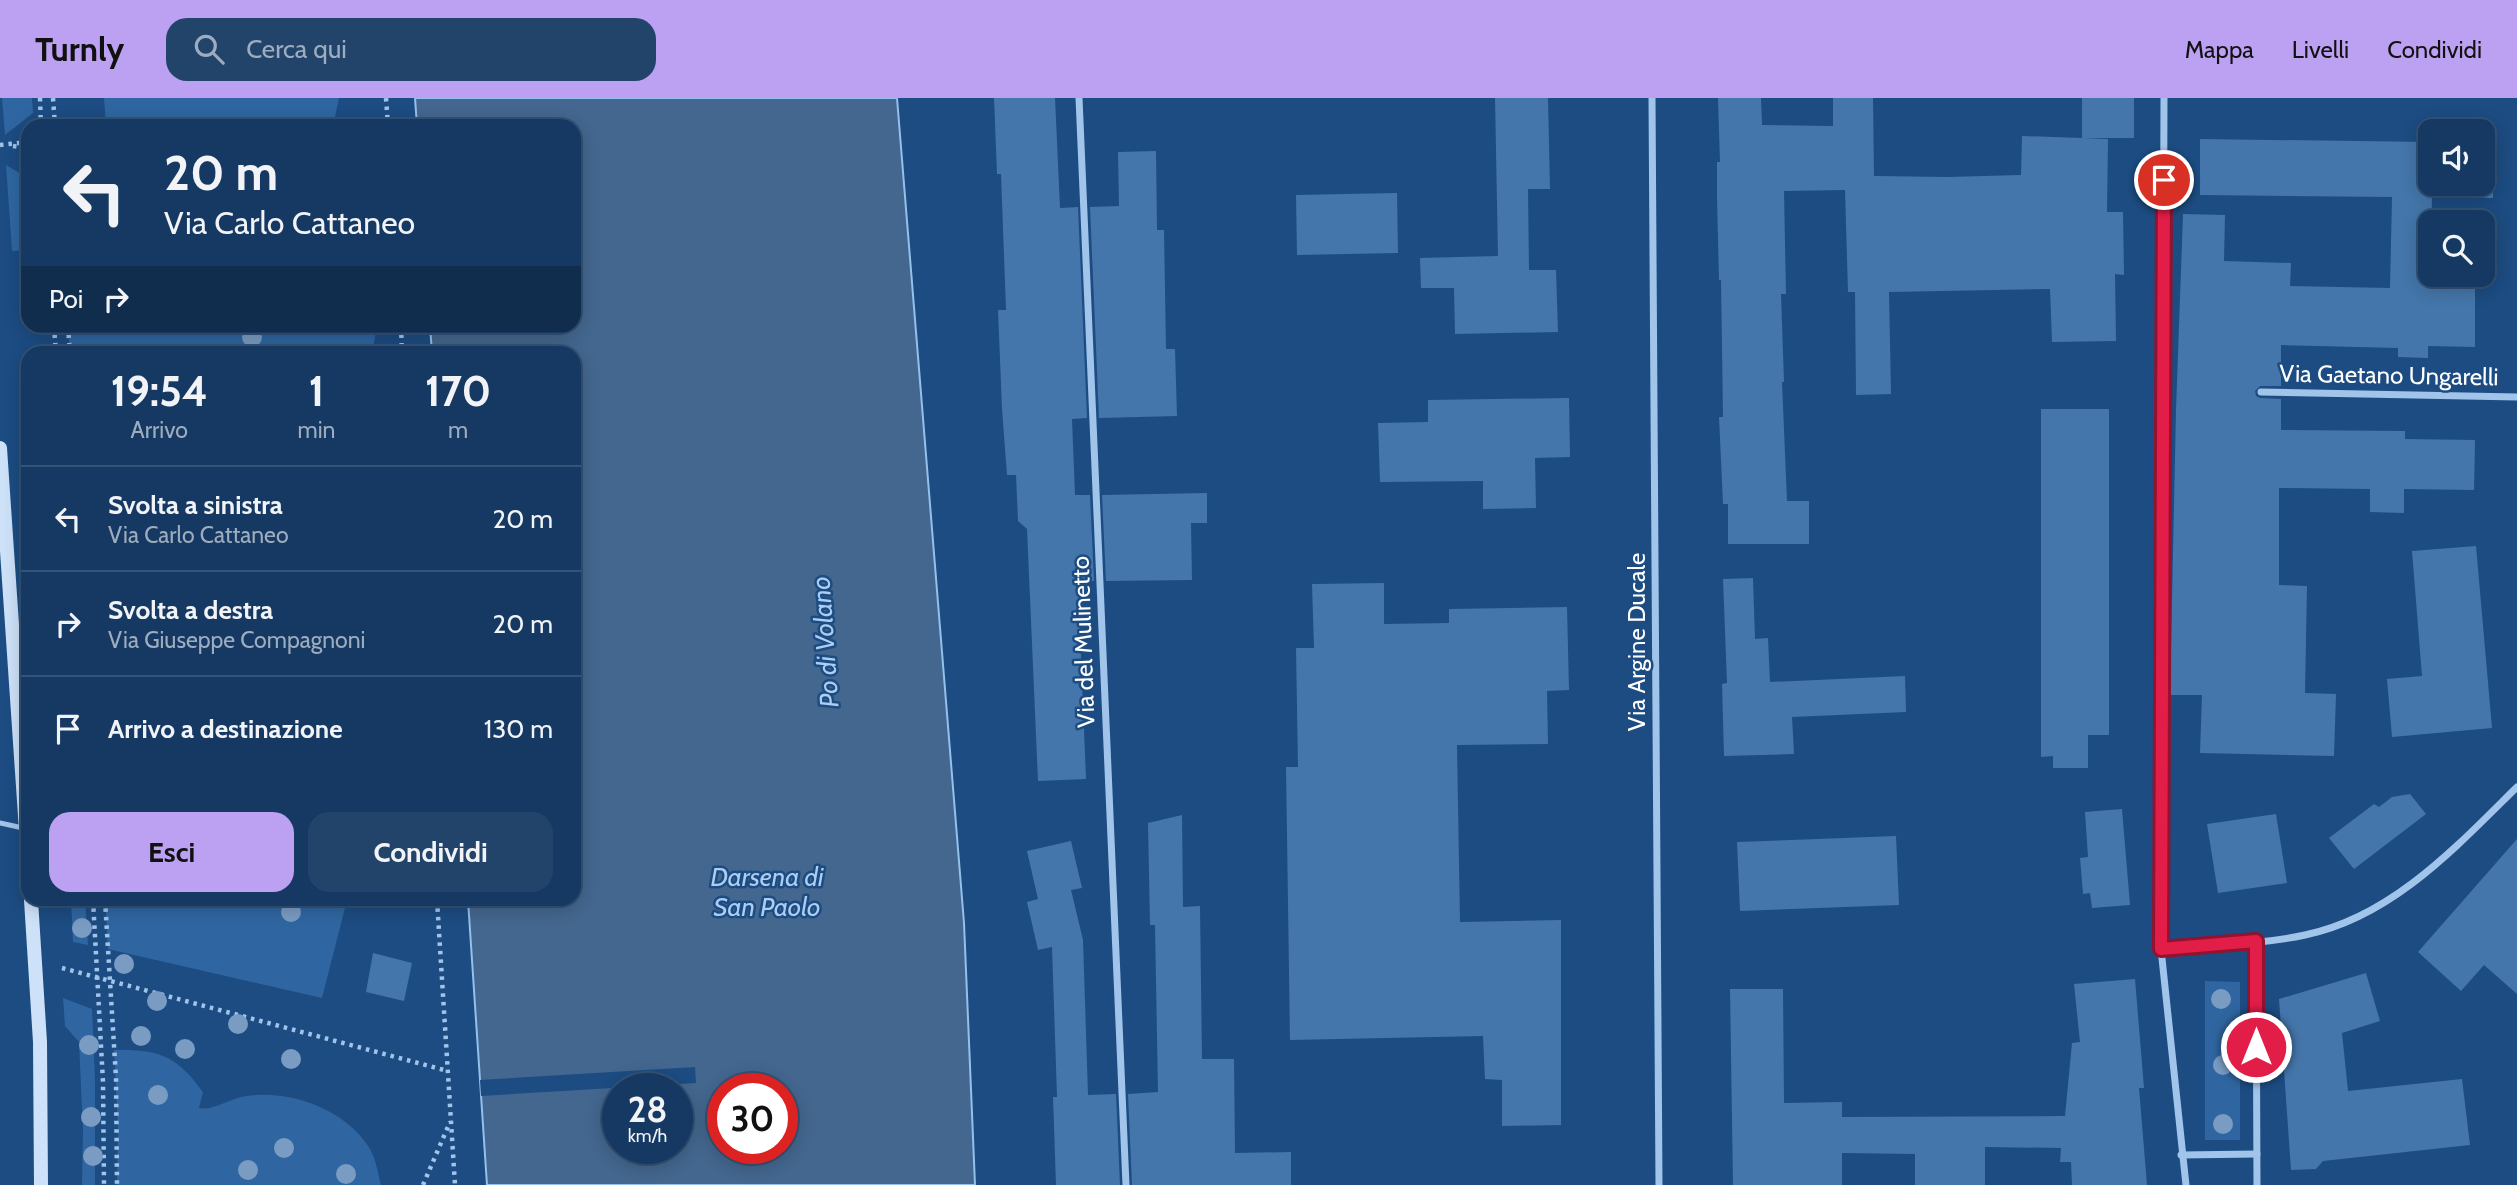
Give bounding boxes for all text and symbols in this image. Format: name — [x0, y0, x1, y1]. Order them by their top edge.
search box — [166, 18, 656, 81]
text: Turnly — [35, 29, 124, 69]
icon: search — [190, 30, 228, 68]
text: Cerca qui — [246, 33, 347, 65]
text: Mappa — [2185, 35, 2254, 64]
text: Livelli — [2292, 35, 2349, 64]
text: Condividi — [2387, 35, 2482, 64]
map controls — [2418, 119, 2495, 287]
button: sound — [2418, 119, 2495, 196]
text: 20 m — [164, 143, 278, 202]
icon: left — [49, 147, 140, 238]
pin — [2134, 150, 2194, 210]
icon: arrive — [2145, 161, 2183, 199]
text: Via Carlo Cattaneo — [164, 203, 415, 242]
button: search — [2418, 210, 2495, 287]
icon: right — [97, 280, 135, 318]
text: Poi — [49, 283, 83, 315]
street label: Via Gaetano Ungarelli — [2279, 359, 2499, 391]
text: 19:54 — [111, 365, 208, 417]
text: 1 — [309, 365, 324, 417]
text: 170 — [425, 365, 491, 417]
text: Arrivo — [131, 416, 188, 444]
text: min — [297, 416, 335, 444]
text: m — [448, 416, 468, 444]
text: Svolta a sinistra — [108, 489, 283, 521]
icon: left — [49, 500, 87, 538]
text: 20 m — [493, 503, 553, 535]
text: Via Carlo Cattaneo — [108, 521, 289, 549]
street label: Via Argine Ducale — [1622, 553, 1651, 731]
street label: Via del Mulinetto — [1066, 556, 1100, 728]
water label: Po di Volano — [804, 575, 846, 709]
text: Svolta a destra — [108, 594, 273, 626]
icon: right — [49, 605, 87, 643]
text: 20 m — [493, 608, 553, 640]
text: Via Giuseppe Compagnoni — [108, 626, 365, 654]
icon: arrive — [49, 710, 87, 748]
text: Arrivo a destinazione — [108, 713, 343, 745]
text: 130 m — [484, 713, 553, 745]
button: Esci — [49, 812, 294, 892]
button: Condividi — [308, 812, 553, 892]
water label: Darsena di San Paolo — [710, 861, 824, 923]
position arrow — [2219, 1010, 2293, 1084]
speed limit sign: 30 — [707, 1073, 798, 1164]
text: 28 — [628, 1088, 667, 1131]
text: km/h — [628, 1125, 667, 1147]

